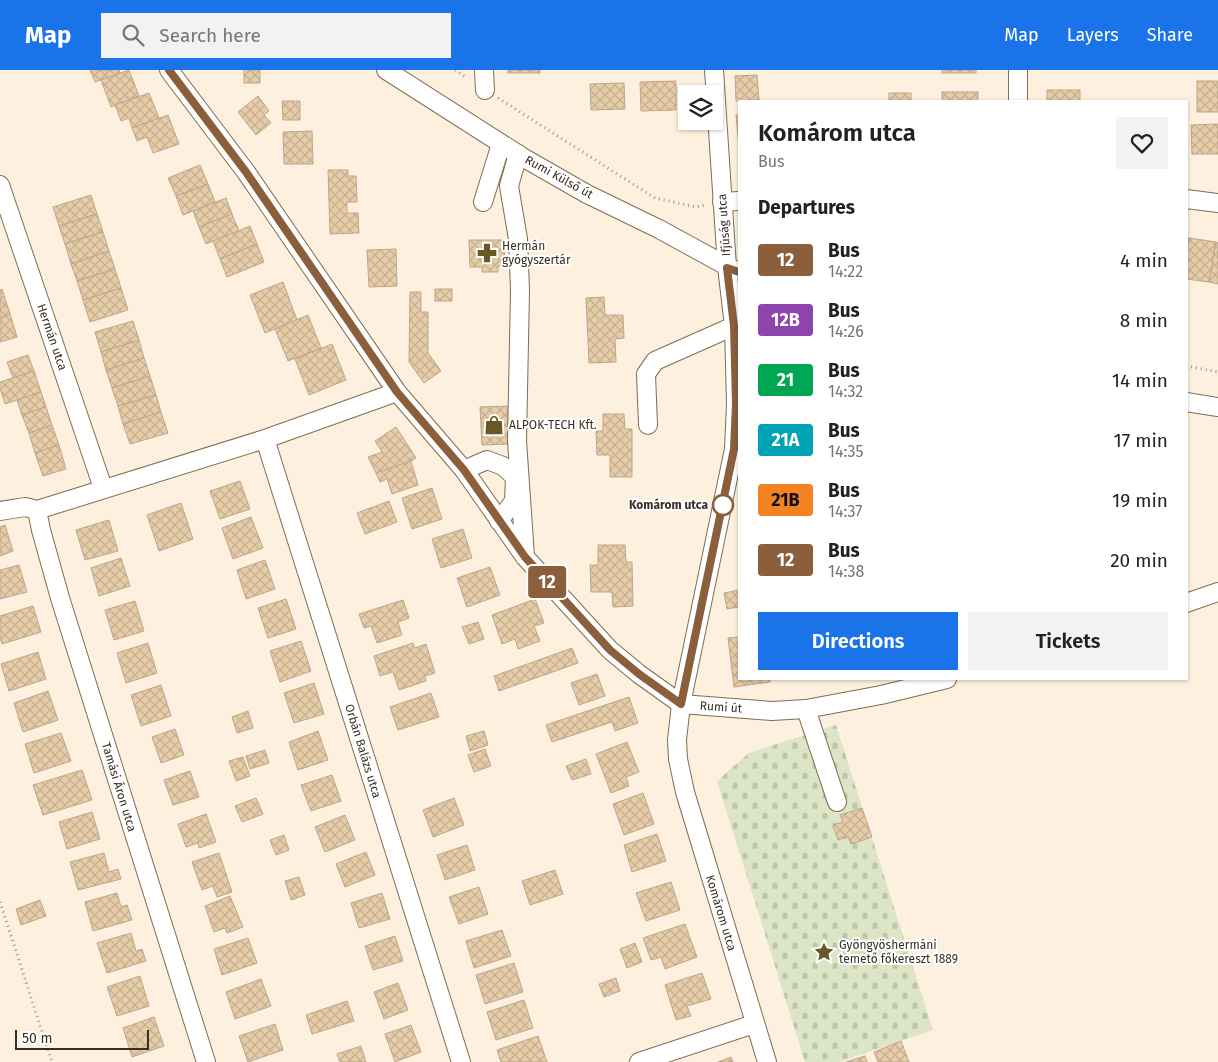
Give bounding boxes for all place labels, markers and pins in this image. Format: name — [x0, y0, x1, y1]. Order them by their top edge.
place label: Hermán gyógyszertár — [502, 239, 571, 267]
pharmacy icon: Hermán gyógyszertár — [476, 242, 498, 264]
shop icon: ALPOK-TECH Kft. — [483, 414, 505, 436]
place label: ALPOK-TECH Kft. — [509, 418, 597, 432]
marker: Komárom utca — [712, 494, 734, 516]
place label: Komárom utca — [629, 498, 708, 512]
place label: Gyöngyöshermáni temető főkereszt 1889 — [839, 938, 958, 966]
place icon: Gyöngyöshermáni temető főkereszt 1889 — [813, 941, 835, 963]

